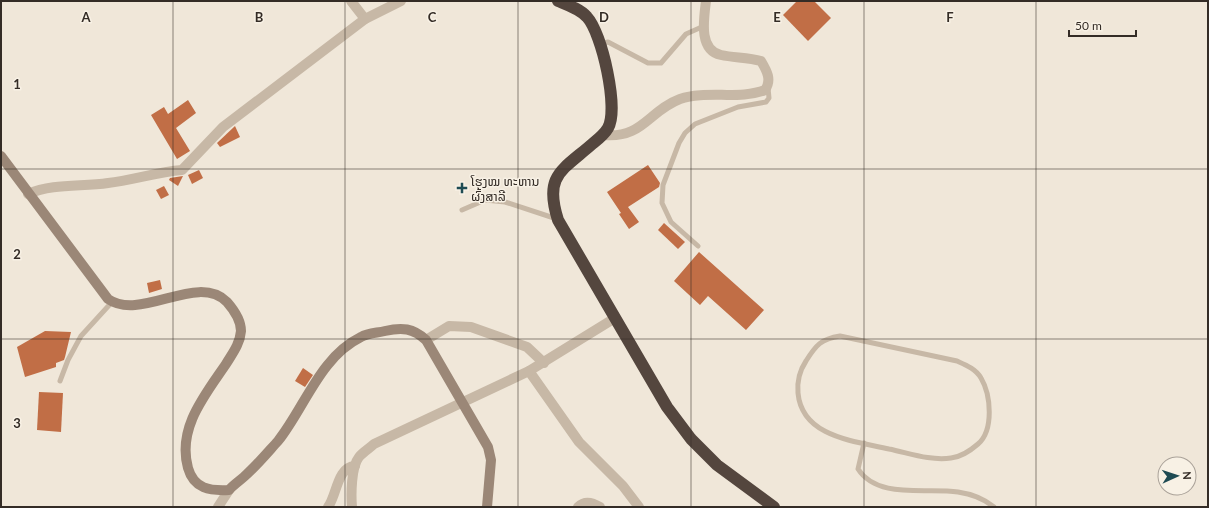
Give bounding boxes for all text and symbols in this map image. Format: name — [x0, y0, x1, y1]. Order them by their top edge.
text: A — [80, 9, 91, 25]
text: B — [255, 9, 264, 25]
text: C — [428, 9, 437, 25]
text: D — [599, 9, 609, 25]
text: E — [773, 9, 781, 25]
text: F — [946, 9, 954, 25]
scale bar — [1069, 12, 1136, 38]
text: 50 m — [1075, 18, 1102, 33]
text: 1 — [13, 76, 21, 92]
place label: ໂຮງໝ ທະຫານ ຜົ້ງສາລີ — [470, 173, 540, 204]
marker: ໂຮງໝ ທະຫານ ຜົ້ງສາລີ — [456, 182, 468, 194]
text: 2 — [13, 246, 21, 262]
text: 3 — [13, 415, 21, 431]
north arrow — [1157, 456, 1197, 496]
text: N — [1181, 471, 1194, 480]

